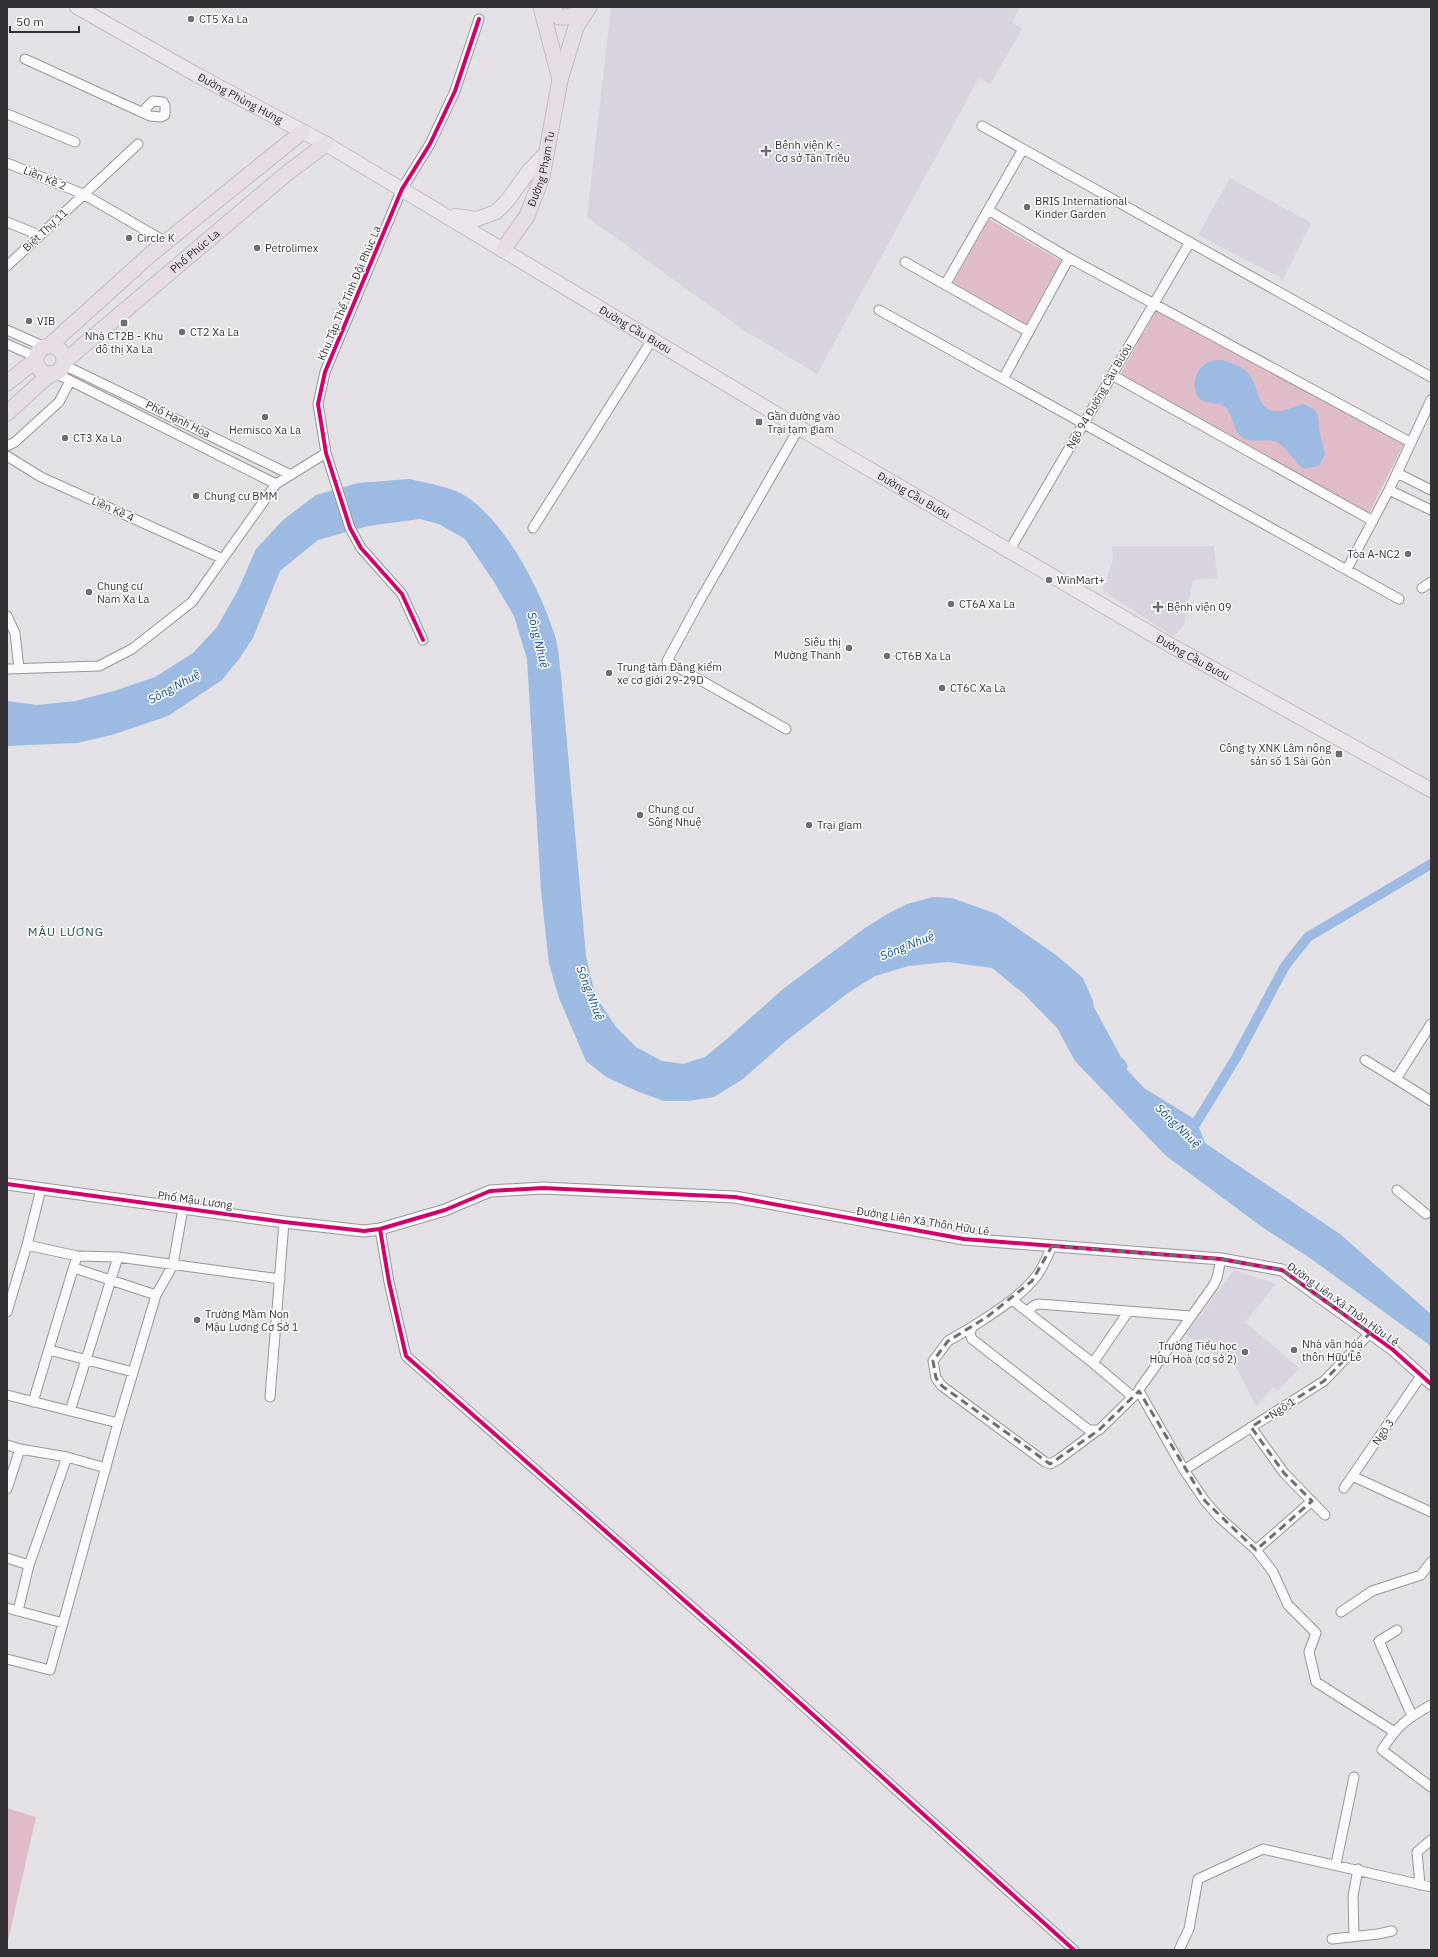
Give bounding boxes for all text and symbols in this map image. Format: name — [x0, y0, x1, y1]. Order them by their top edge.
scale bar — [10, 8, 79, 34]
place label: CT5 Xa La — [199, 12, 248, 26]
text: 50 m — [16, 14, 44, 29]
marker: CT5 Xa La — [186, 14, 196, 24]
street label: Đường Phùng Hưng — [195, 70, 285, 127]
street label: Đường Phạm Tu — [524, 130, 557, 209]
place label: Bệnh viện K - Cơ sở Tân Triều — [775, 138, 850, 165]
marker: Bệnh viện K - Cơ sở Tân Triều — [760, 145, 772, 157]
street label: Liền Kề 2 — [21, 163, 69, 193]
place label: BRIS International Kinder Garden — [1035, 194, 1127, 221]
marker: BRIS International Kinder Garden — [1022, 202, 1032, 212]
street label: Biệt Thự 11 — [19, 205, 71, 255]
street label: Khu Tập Thể Tỉnh Đội Phúc La — [314, 223, 384, 363]
street label: Phố Phúc La — [167, 226, 222, 276]
place label: Circle K — [137, 231, 175, 245]
marker: Circle K — [124, 233, 134, 243]
place label: Petrolimex — [265, 241, 319, 255]
marker: Petrolimex — [252, 243, 262, 253]
street label: Đường Cầu Bươu — [597, 302, 674, 357]
place label: VIB — [37, 314, 55, 328]
marker: VIB — [24, 316, 34, 326]
marker: Nhà CT2B - Khu đô thị Xa La — [119, 318, 129, 328]
place label: CT2 Xa La — [190, 325, 239, 339]
marker: CT2 Xa La — [177, 327, 187, 337]
place label: Nhà CT2B - Khu đô thị Xa La — [85, 329, 163, 356]
street label: Ngõ 94 Đường Cầu Bươu — [1063, 341, 1135, 451]
street label: Phố Hạnh Hoa — [143, 397, 213, 441]
place label: Gần đường vào Trại tạm giam — [767, 409, 840, 436]
marker: Hemisco Xa La — [260, 412, 270, 422]
marker: Gần đường vào Trại tạm giam — [754, 417, 764, 427]
place label: Hemisco Xa La — [229, 423, 301, 437]
place label: CT3 Xa La — [73, 431, 122, 445]
marker: CT3 Xa La — [60, 433, 70, 443]
street label: Đường Cầu Bươu — [875, 468, 953, 522]
place label: Chung cư BMM — [204, 489, 277, 503]
marker: Chung cư BMM — [191, 491, 201, 501]
street label: Liền Kề 4 — [90, 493, 137, 525]
place label: Tòa A-NC2 — [1347, 547, 1400, 561]
marker: Tòa A-NC2 — [1403, 549, 1413, 559]
place label: WinMart+ — [1057, 573, 1105, 587]
marker: WinMart+ — [1044, 575, 1054, 585]
place label: Chung cư Nam Xa La — [97, 579, 149, 606]
marker: Chung cư Nam Xa La — [84, 587, 94, 597]
place label: CT6A Xa La — [959, 597, 1015, 611]
marker: CT6A Xa La — [946, 599, 956, 609]
place label: Bệnh viện 09 — [1167, 600, 1232, 614]
marker: Bệnh viện 09 — [1152, 601, 1164, 613]
water label: Sông Nhuệ — [524, 610, 553, 669]
street label: Đường Cầu Bươu — [1154, 631, 1232, 684]
place label: Siêu thị Mường Thanh — [774, 635, 841, 662]
marker: Siêu thị Mường Thanh — [844, 643, 854, 653]
place label: CT6B Xa La — [895, 649, 951, 663]
marker: CT6B Xa La — [882, 651, 892, 661]
place label: Trung tâm Đăng kiểm xe cơ giới 29-29D — [617, 660, 722, 687]
water label: Sông Nhuệ — [145, 666, 202, 707]
marker: Trung tâm Đăng kiểm xe cơ giới 29-29D — [604, 668, 614, 678]
place label: CT6C Xa La — [950, 681, 1006, 695]
marker: CT6C Xa La — [937, 683, 947, 693]
place label: Công ty XNK Lâm nông sản số 1 Sài Gòn — [1219, 741, 1331, 768]
marker: Công ty XNK Lâm nông sản số 1 Sài Gòn — [1334, 749, 1344, 759]
place label: Chung cư Sông Nhuệ — [648, 802, 702, 829]
marker: Chung cư Sông Nhuệ — [635, 810, 645, 820]
place label: Trại giam — [817, 818, 862, 832]
marker: Trại giam — [804, 820, 814, 830]
district label: MẬU LƯƠNG — [28, 924, 104, 939]
water label: Sông Nhuệ — [878, 928, 936, 963]
water label: Sông Nhuệ — [573, 963, 608, 1022]
water label: Sông Nhuệ — [1153, 1100, 1204, 1151]
street label: Phố Mậu Lương — [157, 1188, 233, 1212]
street label: Đường Liên Xã Thôn Hữu Lê — [855, 1204, 991, 1238]
street label: Đường Liên Xã Thôn Hữu Lê — [1284, 1259, 1402, 1349]
place label: Trường Mầm Non Mậu Lương Cơ Sở 1 — [205, 1307, 299, 1334]
marker: Trường Mầm Non Mậu Lương Cơ Sở 1 — [192, 1315, 202, 1325]
place label: Nhà văn hóa thôn Hữu Lê — [1302, 1337, 1363, 1364]
place label: Trường Tiểu học Hữu Hoà (cơ sở 2) — [1149, 1339, 1237, 1366]
marker: Nhà văn hóa thôn Hữu Lê — [1289, 1345, 1299, 1355]
marker: Trường Tiểu học Hữu Hoà (cơ sở 2) — [1240, 1347, 1250, 1357]
street label: Ngõ 1 — [1266, 1394, 1298, 1422]
street label: Ngõ 3 — [1369, 1416, 1397, 1448]

